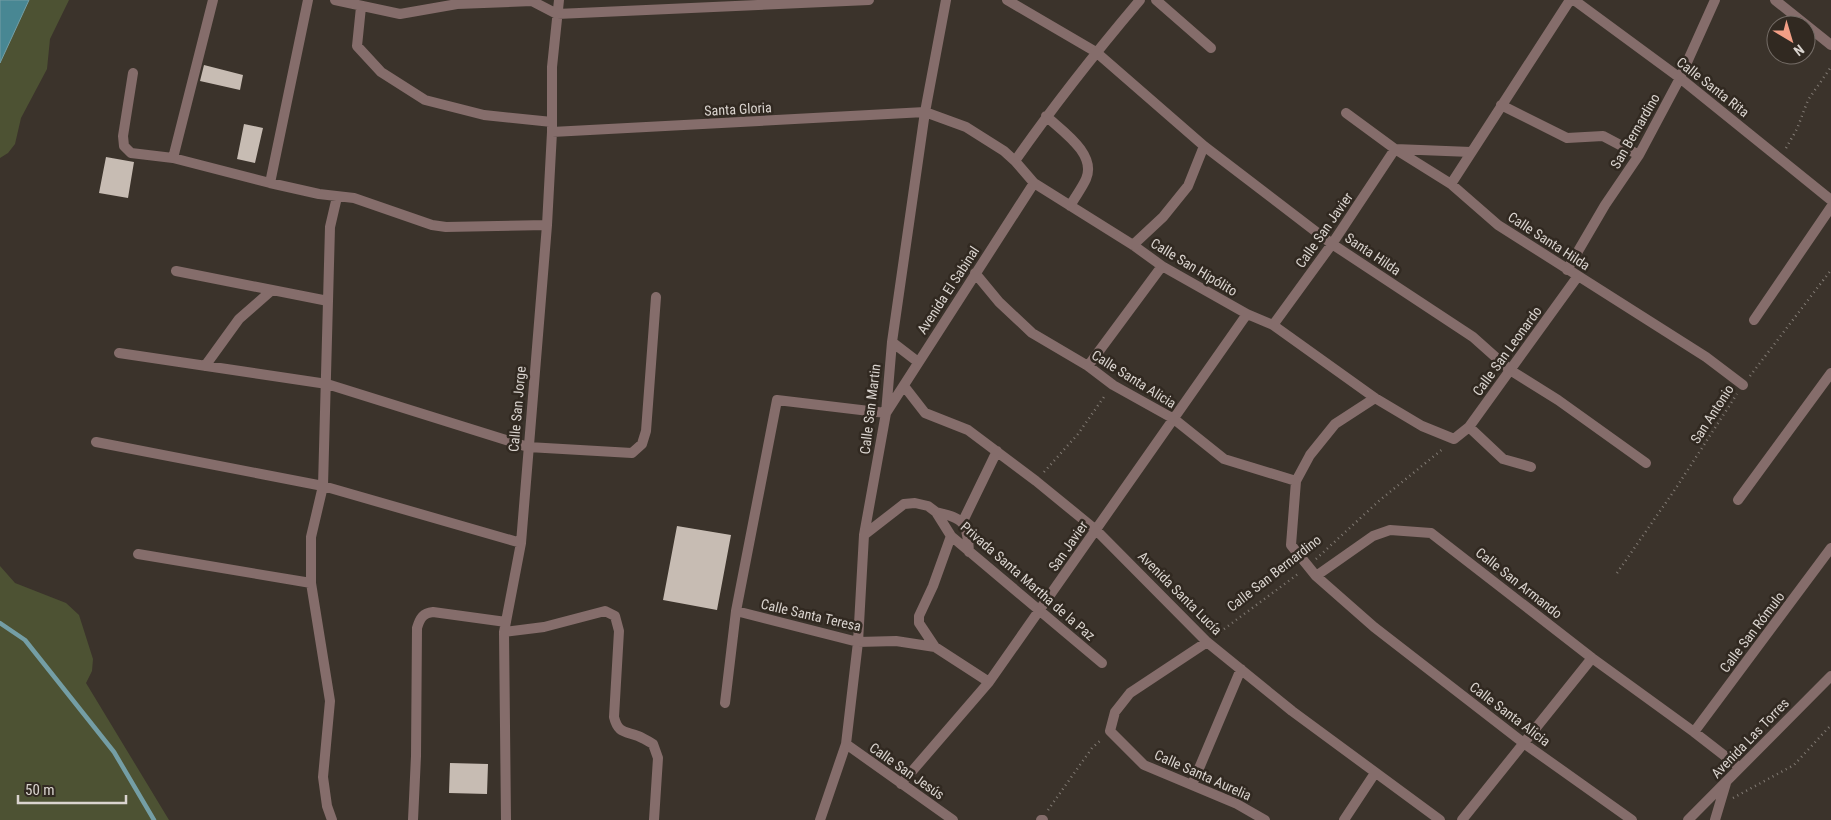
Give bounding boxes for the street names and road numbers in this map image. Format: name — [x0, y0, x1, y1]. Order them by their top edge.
street label: Calle Santa Rita — [1674, 54, 1752, 120]
street label: San Bernardino — [1607, 91, 1663, 171]
street label: Santa Gloria — [704, 99, 772, 119]
street label: Calle San Javier — [1292, 189, 1356, 271]
street label: Calle Santa Hilda — [1505, 209, 1593, 273]
street label: Santa Hilda — [1342, 230, 1404, 278]
street label: Calle San Hipólito — [1148, 235, 1240, 299]
street label: Avenida El Sabinal — [914, 243, 982, 337]
street label: Calle San Leonardo — [1469, 303, 1545, 399]
street label: Calle Santa Alicia — [1089, 347, 1179, 411]
street label: Calle San Martin — [857, 363, 883, 455]
street label: Calle San Jorge — [505, 365, 529, 453]
street label: San Antonio — [1687, 382, 1737, 446]
street label: Privada Santa Martha de la Paz — [958, 518, 1098, 644]
street label: San Javier — [1045, 518, 1091, 574]
street label: Calle San Bernardino — [1224, 531, 1324, 615]
street label: Calle San Armando — [1473, 544, 1565, 622]
street label: Avenida Santa Lucía — [1135, 548, 1225, 638]
street label: Calle San Rómulo — [1716, 589, 1788, 675]
street label: Calle Santa Teresa — [759, 596, 863, 634]
street label: Calle Santa Alicia — [1467, 679, 1553, 749]
street label: Avenida Las Torres — [1708, 695, 1792, 781]
street label: Calle San Jesús — [867, 739, 947, 803]
street label: Calle Santa Aurelia — [1152, 746, 1254, 804]

